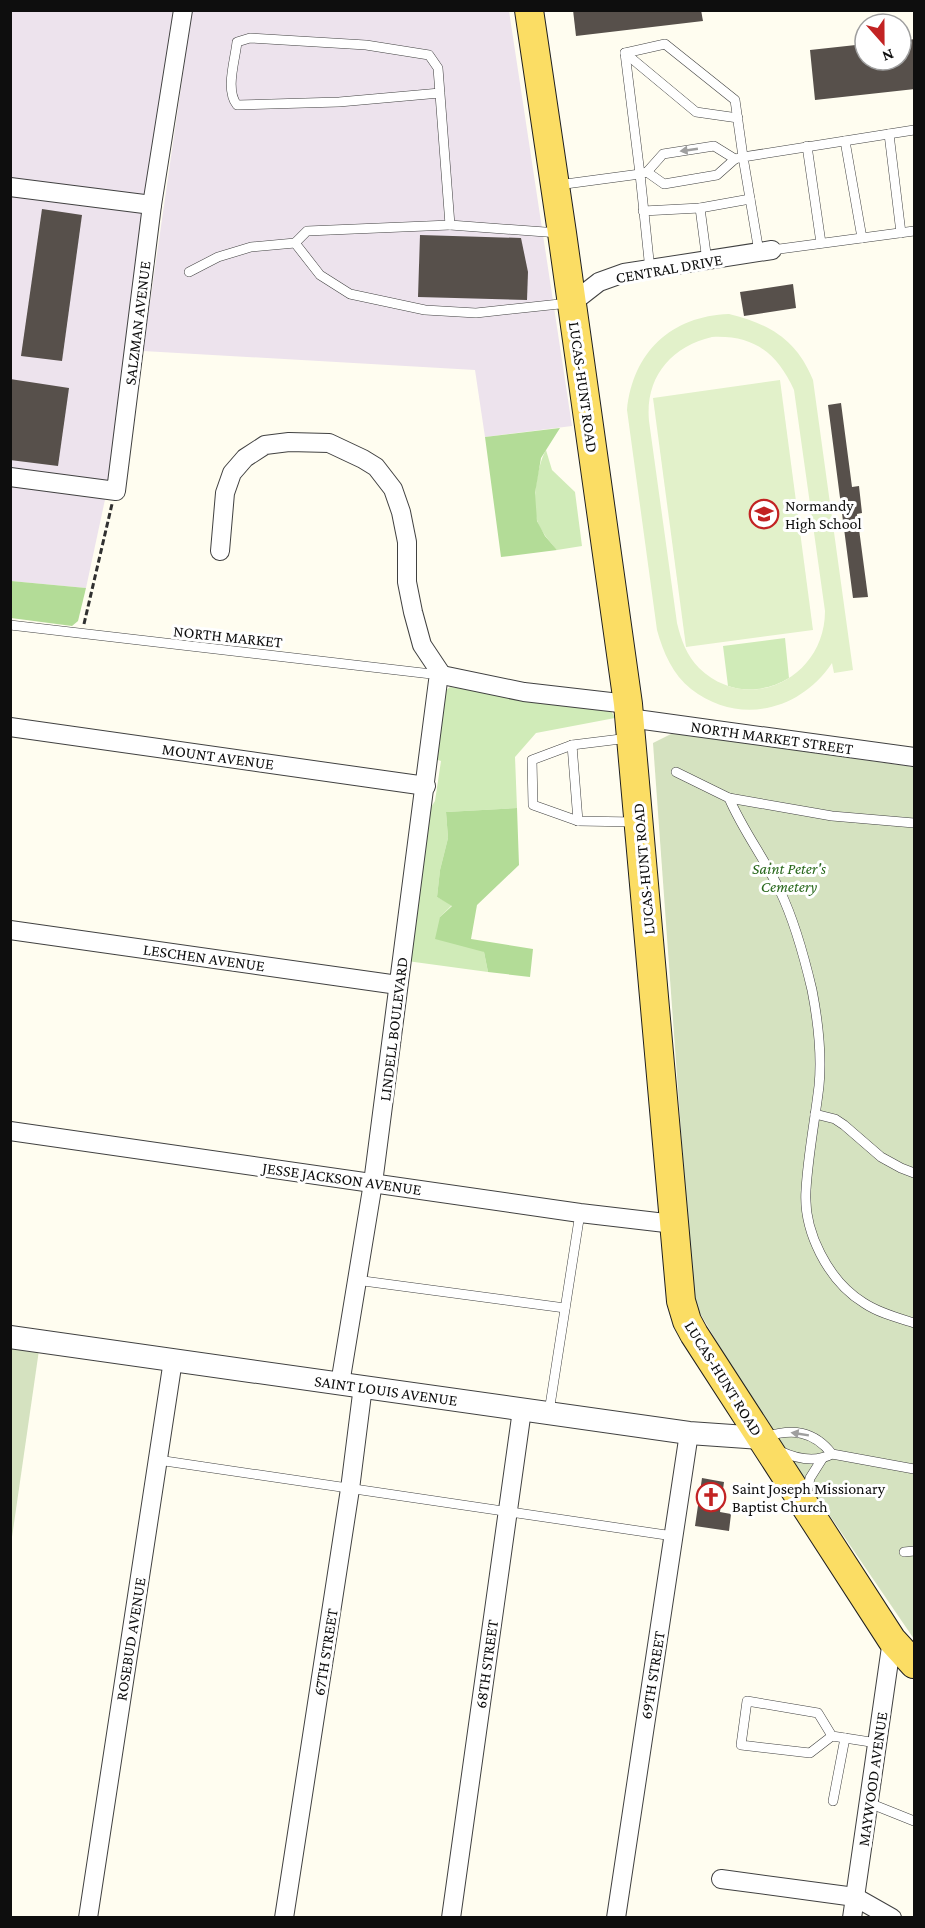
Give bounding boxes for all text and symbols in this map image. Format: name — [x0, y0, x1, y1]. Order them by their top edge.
north arrow — [853, 12, 913, 72]
text: N — [880, 46, 896, 65]
one-way arrow — [679, 146, 698, 155]
street label: CENTRAL DRIVE — [614, 251, 724, 286]
street label: SALZMAN AVENUE — [121, 260, 154, 386]
street label: LUCAS-HUNT ROAD — [566, 320, 601, 454]
place label: Normandy High School — [785, 497, 862, 533]
school or university icon: Normandy High School — [748, 498, 780, 530]
street label: NORTH MARKET — [172, 622, 284, 651]
street label: NORTH MARKET STREET — [690, 718, 855, 757]
street label: MOUNT AVENUE — [161, 740, 275, 773]
street label: LUCAS-HUNT ROAD — [629, 802, 658, 936]
park label: Saint Peter's Cemetery — [752, 860, 826, 896]
street label: LESCHEN AVENUE — [142, 941, 266, 974]
street label: LINDELL BOULEVARD — [376, 956, 411, 1102]
street label: JESSE JACKSON AVENUE — [259, 1159, 423, 1199]
street label: LUCAS-HUNT ROAD — [681, 1318, 766, 1439]
street label: SAINT LOUIS AVENUE — [313, 1372, 459, 1409]
one-way arrow — [790, 1429, 809, 1438]
place label: Saint Joseph Missionary Baptist Church — [732, 1480, 886, 1516]
church icon: Saint Joseph Missionary Baptist Church — [695, 1481, 727, 1513]
street label: ROSEBUD AVENUE — [112, 1576, 149, 1702]
street label: 67TH STREET — [310, 1607, 341, 1697]
street label: 68TH STREET — [472, 1618, 501, 1710]
street label: 69TH STREET — [637, 1629, 668, 1720]
street label: MAYWOOD AVENUE — [855, 1710, 890, 1847]

